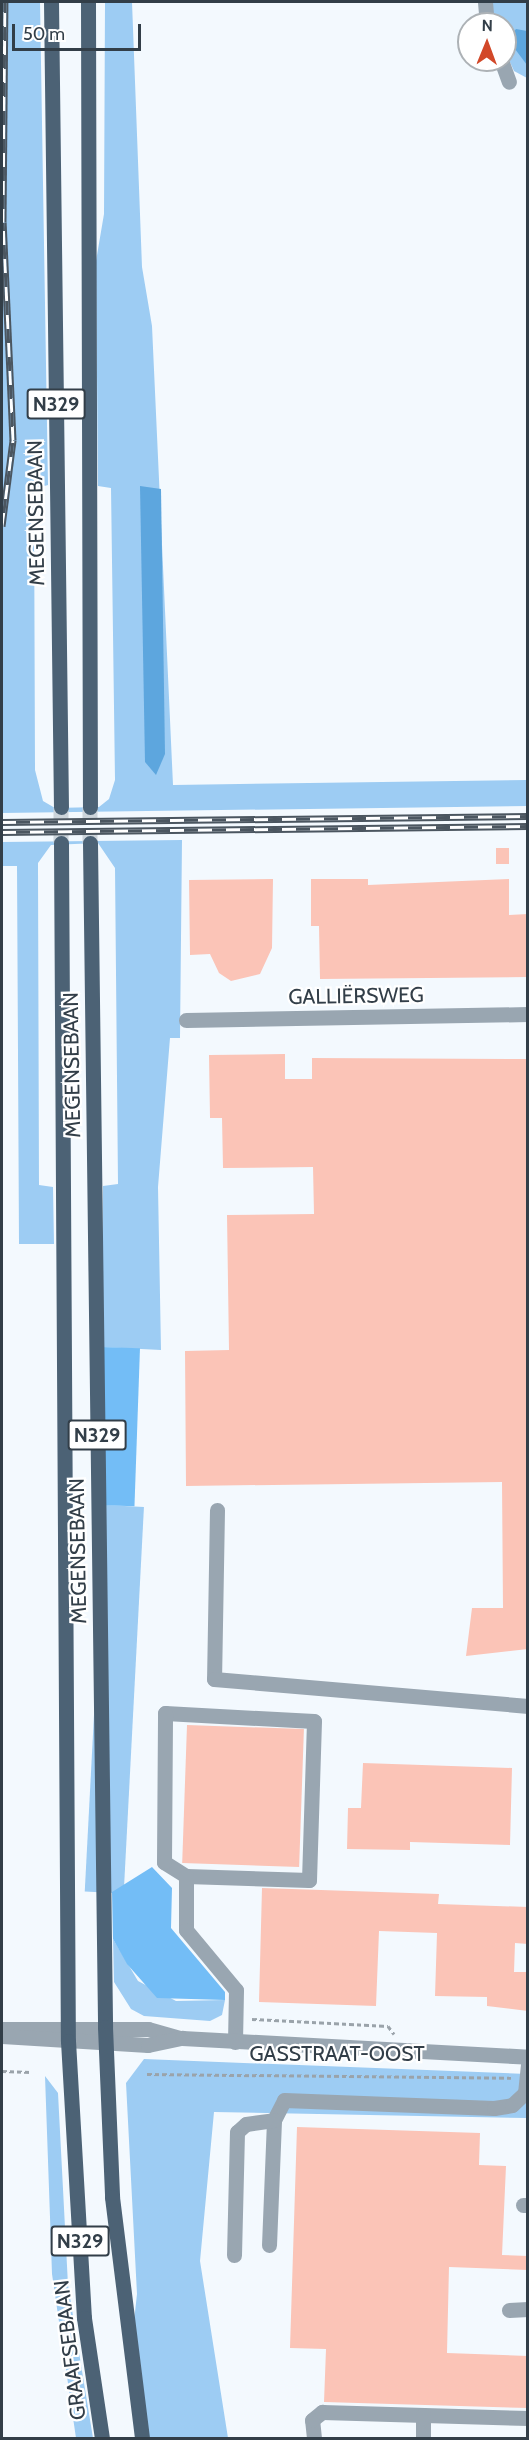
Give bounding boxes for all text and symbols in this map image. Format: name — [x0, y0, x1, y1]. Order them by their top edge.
scale bar — [15, 12, 144, 50]
north arrow — [457, 12, 517, 72]
text: N — [481, 16, 493, 35]
text: 50 m — [23, 23, 65, 45]
road number: N329 — [26, 387, 86, 421]
street label: MEGENSEBAAN — [22, 440, 50, 586]
street label: GALLIËRSWEG — [288, 982, 424, 1010]
street label: MEGENSEBAAN — [58, 992, 86, 1138]
road number: N329 — [67, 1418, 127, 1452]
street label: MEGENSEBAAN — [64, 1478, 92, 1624]
street label: GASSTRAAT-OOST — [249, 2041, 425, 2067]
road number: N329 — [50, 2224, 110, 2258]
street label: GRAAFSEBAAN — [49, 2279, 91, 2421]

